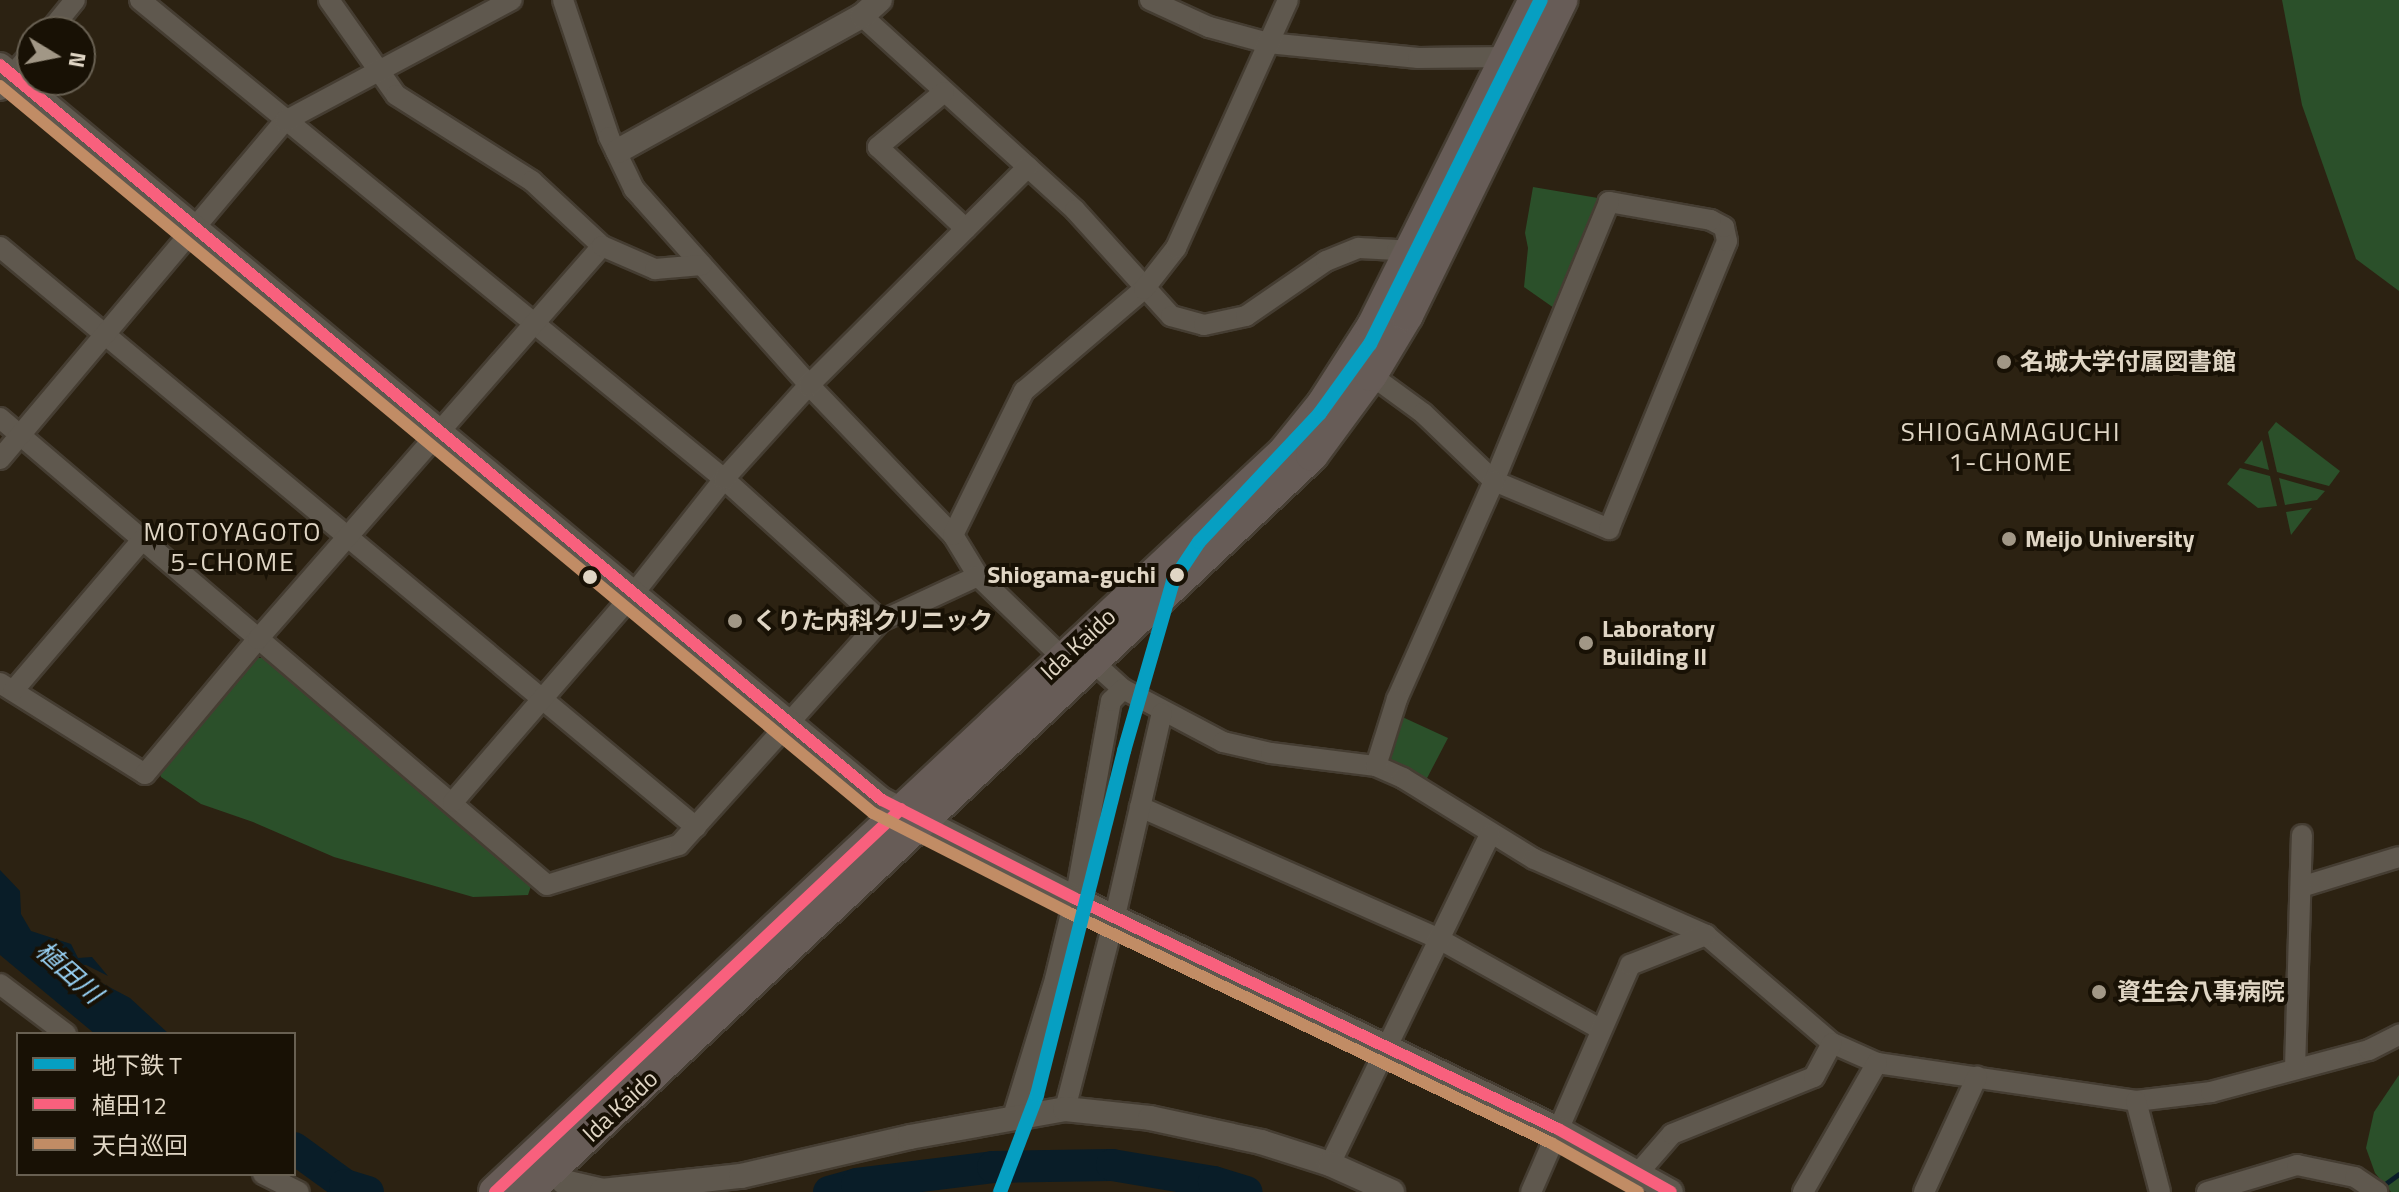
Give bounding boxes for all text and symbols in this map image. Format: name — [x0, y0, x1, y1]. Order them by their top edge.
north arrow — [16, 16, 96, 96]
text: N — [60, 49, 96, 70]
place label: 名城大学付属図書館 — [2020, 348, 2236, 376]
marker: 名城大学付属図書館 — [1995, 353, 2013, 371]
district label: SHIOGAMAGUCHI 1-CHOME — [1901, 416, 2121, 478]
district label: MOTOYAGOTO 5-CHOME — [144, 516, 322, 578]
place label: Meijo University — [2025, 525, 2194, 553]
marker: Meijo University — [2000, 530, 2018, 548]
place label: Shiogama-guchi — [987, 561, 1156, 589]
marker: Shiogama-guchi — [1163, 561, 1191, 589]
unlabelled marker — [582, 569, 598, 585]
street label: Ida Kaido — [1035, 602, 1121, 686]
place label: くりた内科クリニック — [753, 607, 993, 635]
marker: くりた内科クリニック — [724, 610, 746, 632]
place label: Laboratory Building II — [1602, 615, 1715, 671]
marker: Laboratory Building II — [1577, 634, 1595, 652]
water label: 植田川 — [30, 934, 108, 1010]
place label: 資生会八事病院 — [2117, 978, 2285, 1006]
marker: 資生会八事病院 — [2088, 981, 2110, 1003]
legend — [16, 1032, 296, 1176]
text: 地下鉄 T — [92, 1047, 182, 1083]
street label: Ida Kaido — [577, 1064, 663, 1148]
text: 植田12 — [92, 1087, 167, 1123]
text: 天白巡回 — [92, 1127, 188, 1163]

